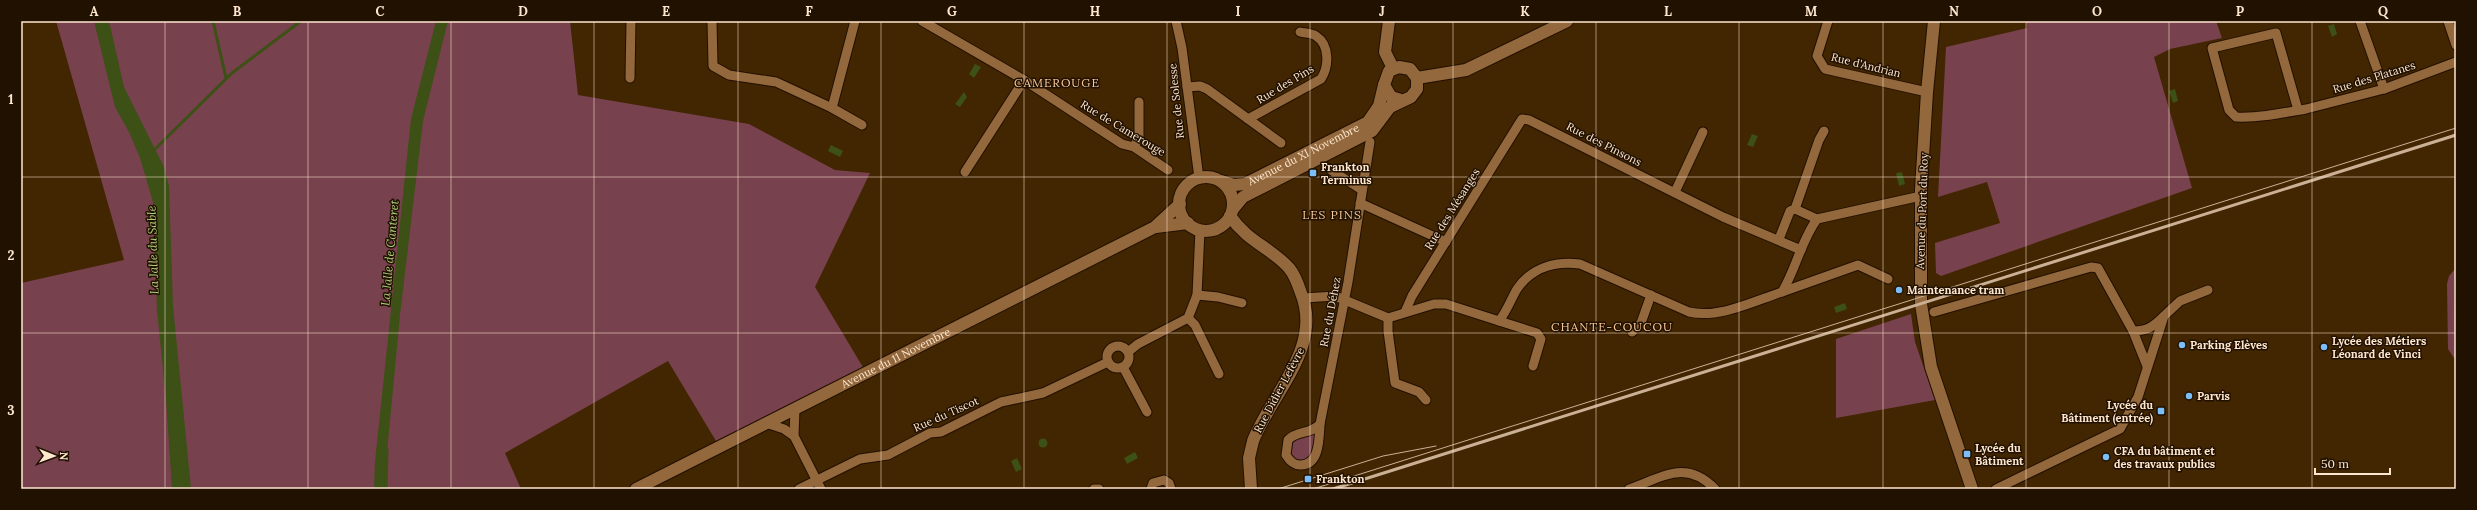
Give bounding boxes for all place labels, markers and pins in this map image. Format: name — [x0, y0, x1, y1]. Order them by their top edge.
place label: Frankton Terminus — [1321, 160, 1372, 187]
marker: Frankton Terminus — [1308, 168, 1318, 178]
place label: Maintenance tram — [1907, 283, 2004, 297]
marker: Maintenance tram — [1894, 285, 1904, 295]
place label: Lycée des Métiers Léonard de Vinci — [2332, 334, 2426, 361]
place label: Parking Elèves — [2190, 338, 2267, 352]
marker: Parking Elèves — [2177, 340, 2187, 350]
marker: Lycée des Métiers Léonard de Vinci — [2319, 342, 2329, 352]
place label: Parvis — [2197, 389, 2230, 403]
marker: Parvis — [2184, 391, 2194, 401]
place label: Lycée du Bâtiment (entrée) — [2061, 398, 2153, 426]
marker: Lycée du Bâtiment (entrée) — [2156, 406, 2166, 416]
place label: Lycée du Bâtiment — [1975, 441, 2024, 468]
place label: CFA du bâtiment et des travaux publics — [2114, 444, 2215, 471]
marker: Lycée du Bâtiment — [1962, 449, 1972, 459]
marker: CFA du bâtiment et des travaux publics — [2101, 452, 2111, 462]
place label: Frankton — [1316, 472, 1364, 486]
marker: Frankton — [1303, 474, 1313, 484]

